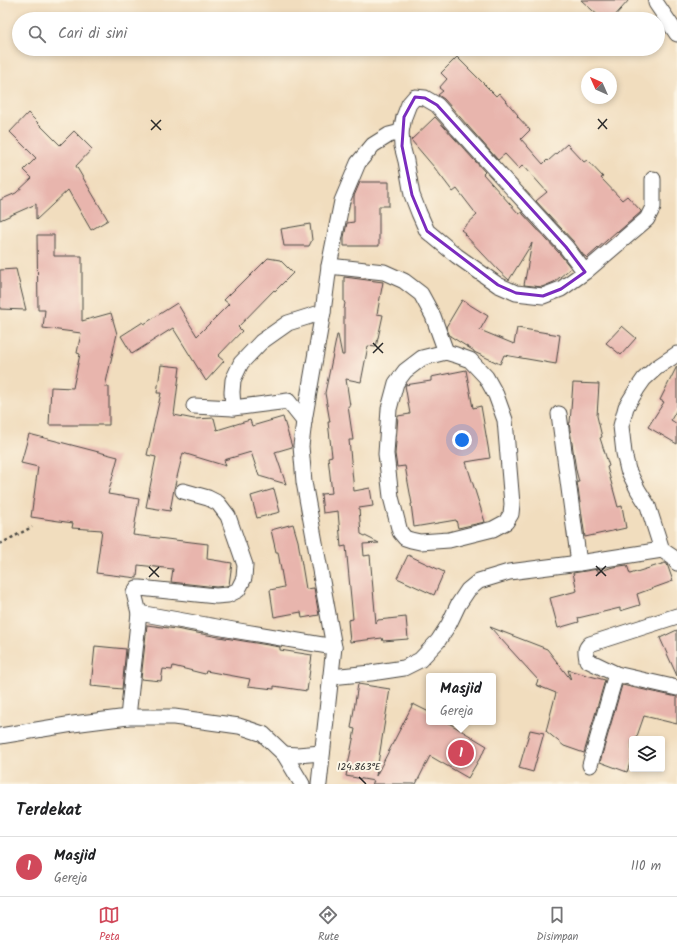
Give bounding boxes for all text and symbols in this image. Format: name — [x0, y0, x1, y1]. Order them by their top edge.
search box — [12, 12, 665, 56]
text: Cari di sini — [58, 22, 127, 46]
icon: search — [26, 23, 48, 45]
north arrow — [581, 68, 617, 104]
your location — [452, 430, 472, 450]
popup — [426, 673, 496, 725]
text: Masjid — [440, 677, 482, 701]
text: Gereja — [440, 701, 473, 722]
map controls — [629, 736, 665, 772]
button: layers — [629, 736, 665, 772]
pin: 1 — [448, 738, 474, 768]
text: 124.863°E — [337, 759, 382, 775]
text: Terdekat — [16, 797, 82, 824]
text: Masjid — [54, 844, 96, 868]
text: 1 — [27, 856, 31, 877]
text: 110 m — [631, 856, 661, 877]
text: Gereja — [54, 868, 87, 889]
tab: Peta — [98, 904, 120, 946]
tab: Rute — [317, 904, 339, 946]
tab: Disimpan — [536, 904, 578, 946]

